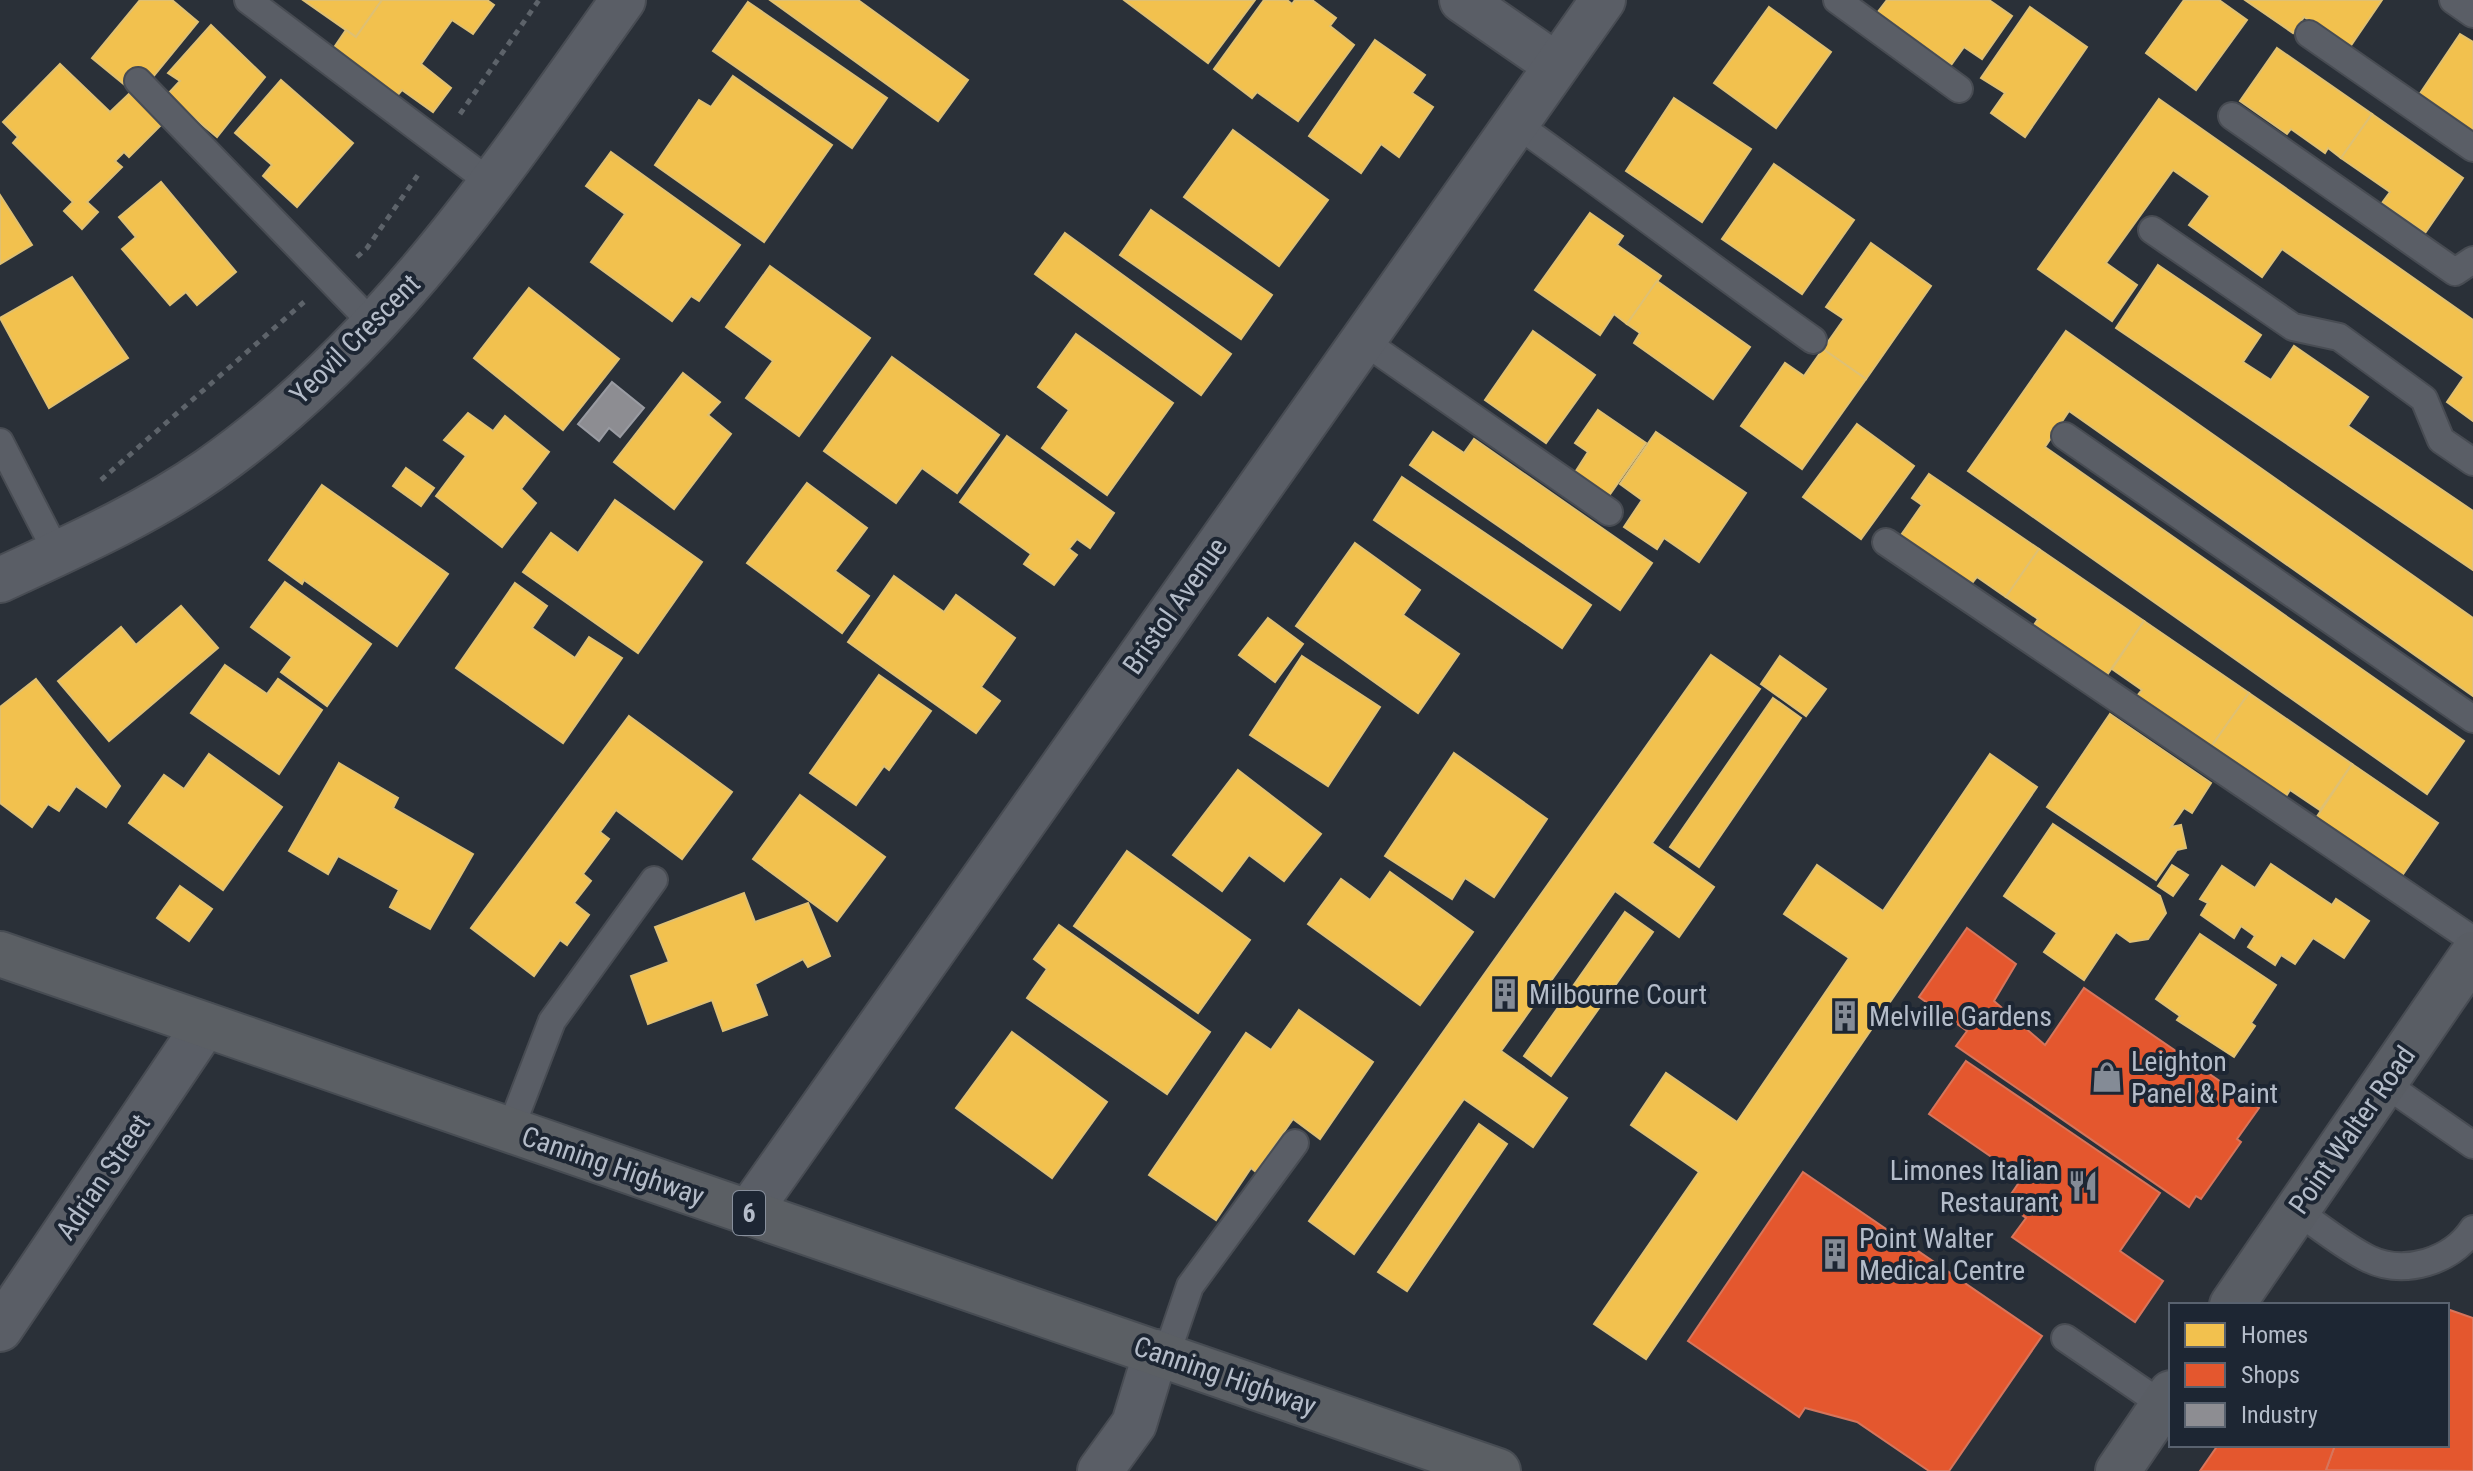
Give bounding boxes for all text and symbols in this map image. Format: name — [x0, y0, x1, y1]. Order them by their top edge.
street label: Yeovil Crescent — [283, 267, 427, 411]
street label: Bristol Avenue — [1116, 532, 1234, 680]
building icon: Milbourne Court — [1488, 977, 1522, 1011]
place label: Milbourne Court — [1529, 978, 1707, 1011]
building icon: Melville Gardens — [1828, 999, 1862, 1033]
place label: Melville Gardens — [1869, 1000, 2052, 1033]
street label: Point Walter Road — [2282, 1040, 2422, 1220]
place label: Leighton Panel & Paint — [2131, 1045, 2278, 1110]
shop icon: Leighton Panel & Paint — [2090, 1060, 2124, 1094]
street label: Adrian Street — [49, 1108, 157, 1246]
street label: Canning Highway — [517, 1119, 709, 1213]
place label: Limones Italian Restaurant — [1890, 1154, 2059, 1219]
restaurant icon: Limones Italian Restaurant — [2066, 1169, 2100, 1203]
road number: 6 — [733, 1191, 765, 1235]
place label: Point Walter Medical Centre — [1859, 1222, 2025, 1287]
building icon: Point Walter Medical Centre — [1818, 1237, 1852, 1271]
legend — [2169, 1303, 2449, 1447]
text: Homes — [2241, 1321, 2308, 1349]
street label: Canning Highway — [1129, 1329, 1321, 1423]
text: Shops — [2241, 1361, 2300, 1389]
text: Industry — [2241, 1401, 2318, 1429]

